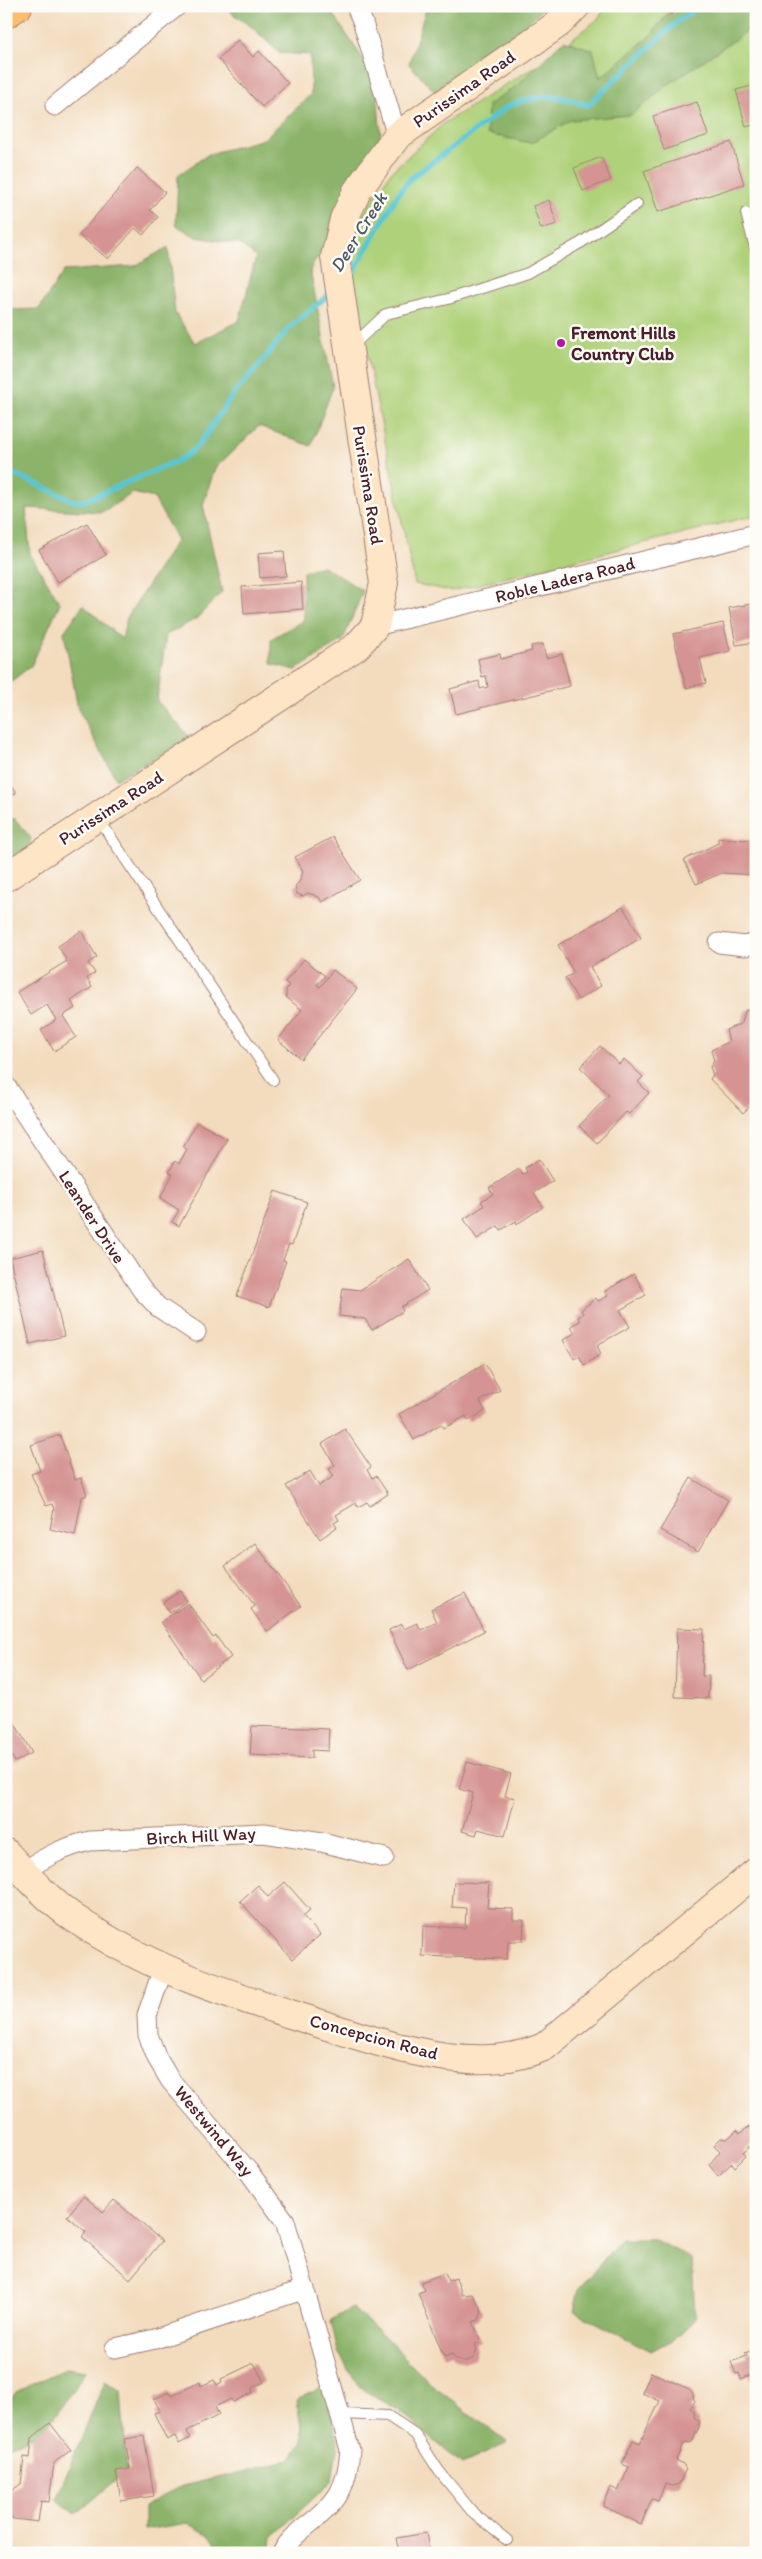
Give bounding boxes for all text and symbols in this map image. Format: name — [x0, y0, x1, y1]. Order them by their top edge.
street label: Purissima Road — [408, 45, 520, 132]
water label: Deer Creek — [325, 187, 393, 276]
place label: Fremont Hills Country Club — [571, 322, 676, 365]
marker: Fremont Hills Country Club — [555, 337, 567, 349]
street label: Purissima Road — [348, 424, 388, 546]
street label: Roble Ladera Road — [493, 552, 637, 608]
street label: Purissima Road — [55, 766, 168, 850]
street label: Leander Drive — [54, 1166, 130, 1268]
street label: Birch Hill Way — [146, 1822, 257, 1850]
street label: Concepcion Road — [307, 2009, 441, 2065]
street label: Westwind Way — [170, 2081, 259, 2181]

